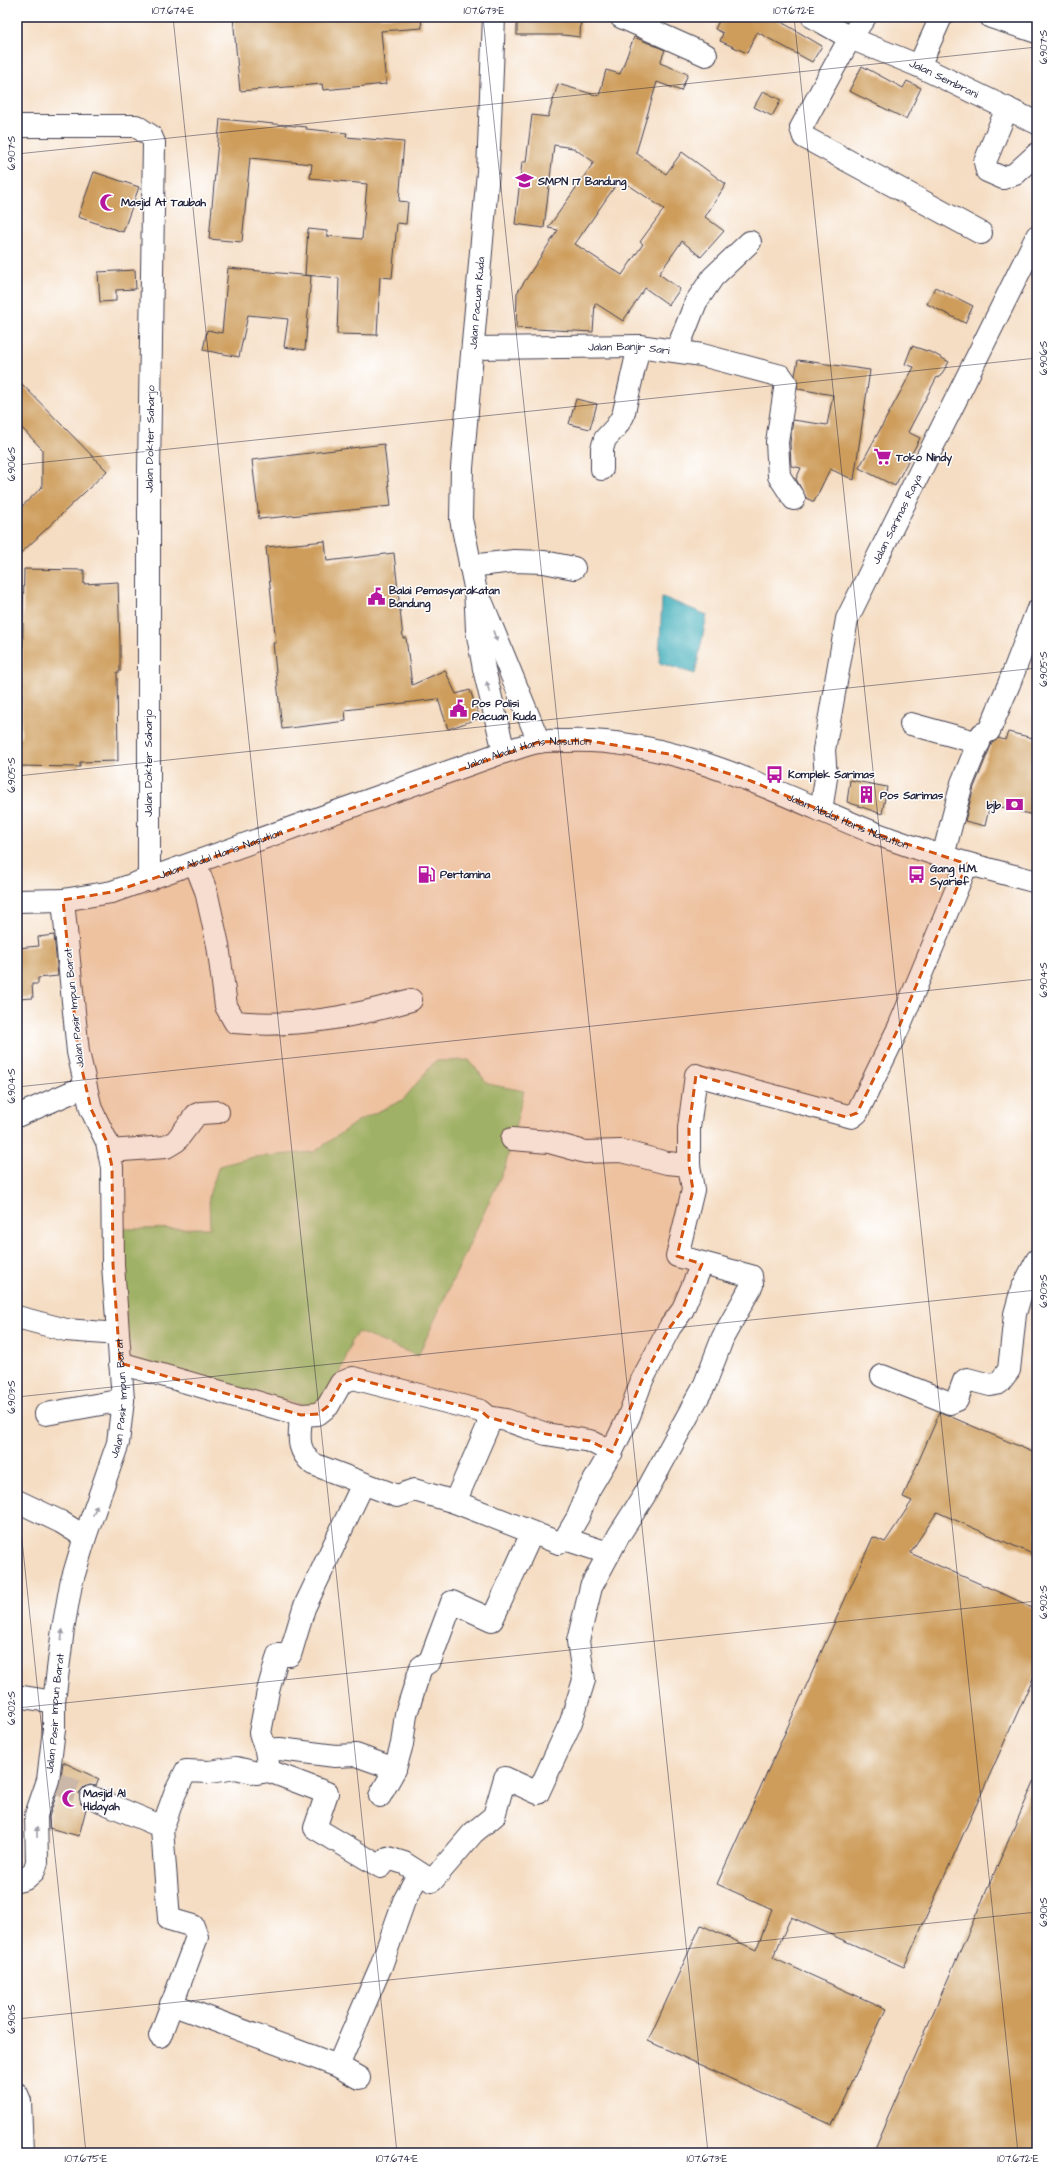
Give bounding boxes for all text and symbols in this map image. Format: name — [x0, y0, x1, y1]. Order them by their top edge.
text: 107.674°E — [152, 4, 194, 18]
text: 107.673°E — [464, 4, 504, 18]
text: 107.672°E — [773, 4, 815, 18]
text: 6.907°S — [1037, 29, 1051, 64]
street label: Jalan Sembrani — [907, 55, 982, 101]
text: 6.907°S — [5, 135, 19, 170]
school or university icon: SMPN 17 Bandung — [515, 171, 535, 191]
place label: SMPN 17 Bandung — [537, 174, 627, 191]
mosque icon: Masjid At Taubah — [98, 192, 118, 212]
place label: Masjid At Taubah — [121, 195, 207, 211]
street label: Jalan Pacuan Kuda — [465, 256, 489, 350]
street label: Jalan Banjir Sari — [588, 338, 671, 358]
text: 6.906°S — [1037, 340, 1051, 375]
street label: Jalan Dokter Saharjo — [142, 384, 158, 493]
text: 6.906°S — [5, 446, 19, 481]
supermarket icon: Toko Nindy — [873, 447, 893, 467]
place label: Toko Nindy — [895, 450, 953, 467]
street label: Jalan Sarimas Raya — [868, 471, 925, 566]
place label: Balai Pemasyarakatan Bandung — [389, 583, 500, 613]
public building icon: Balai Pemasyarakatan Bandung — [366, 586, 386, 606]
one-way arrow — [493, 631, 499, 643]
text: 6.905°S — [1037, 651, 1051, 687]
one-way arrow — [485, 681, 491, 694]
place label: Pos Polisi Pacuan Kuda — [472, 696, 537, 724]
public building icon: Pos Polisi Pacuan Kuda — [449, 699, 469, 719]
street label: Jalan Dokter Saharjo — [141, 708, 156, 817]
street label: Jalan Abdul Haris Nasution — [462, 733, 592, 773]
text: 6.905°S — [5, 757, 19, 793]
bus stop icon: Komplek Sarimas — [765, 764, 785, 784]
place label: Komplek Sarimas — [788, 767, 875, 783]
building icon: Pos Sarimas — [857, 785, 877, 805]
place label: Pos Sarimas — [880, 788, 944, 803]
street label: Jalan Abdul Haris Nasution — [785, 789, 911, 853]
bank icon: bjb — [1004, 795, 1024, 815]
place label: bjb — [987, 798, 1002, 814]
street label: Jalan Abdul Haris Nasution — [157, 824, 285, 882]
place label: Gang H.M. Syarief — [929, 861, 978, 891]
fuel station icon: Pertamina — [417, 864, 437, 884]
bus stop icon: Gang H.M. Syarief — [907, 864, 927, 884]
place label: Pertamina — [440, 867, 491, 882]
street label: Jalan Pasir Impun Barat — [60, 947, 88, 1069]
text: 6.904°S — [1037, 962, 1051, 998]
text: 6.904°S — [5, 1068, 19, 1104]
text: 6.903°S — [1037, 1274, 1051, 1308]
street label: Jalan Pasir Impun Barat — [106, 1337, 130, 1460]
text: 6.903°S — [5, 1380, 19, 1414]
one-way arrow — [93, 1503, 99, 1515]
text: 6.902°S — [1037, 1584, 1051, 1619]
one-way arrow — [59, 1629, 65, 1641]
street label: Jalan Pasir Impun Barat — [41, 1652, 68, 1774]
text: 6.902°S — [5, 1690, 19, 1725]
place label: Masjid Al Hidayah — [82, 1786, 126, 1816]
mosque icon: Masjid Al Hidayah — [60, 1789, 80, 1809]
one-way arrow — [33, 1826, 40, 1838]
text: 6.901°S — [1037, 1897, 1051, 1927]
text: 6.901°S — [5, 2004, 19, 2034]
text: 107.675°E — [65, 2152, 107, 2166]
text: 107.674°E — [376, 2152, 418, 2166]
text: 107.673°E — [687, 2152, 727, 2166]
text: 107.672°E — [997, 2152, 1039, 2166]

